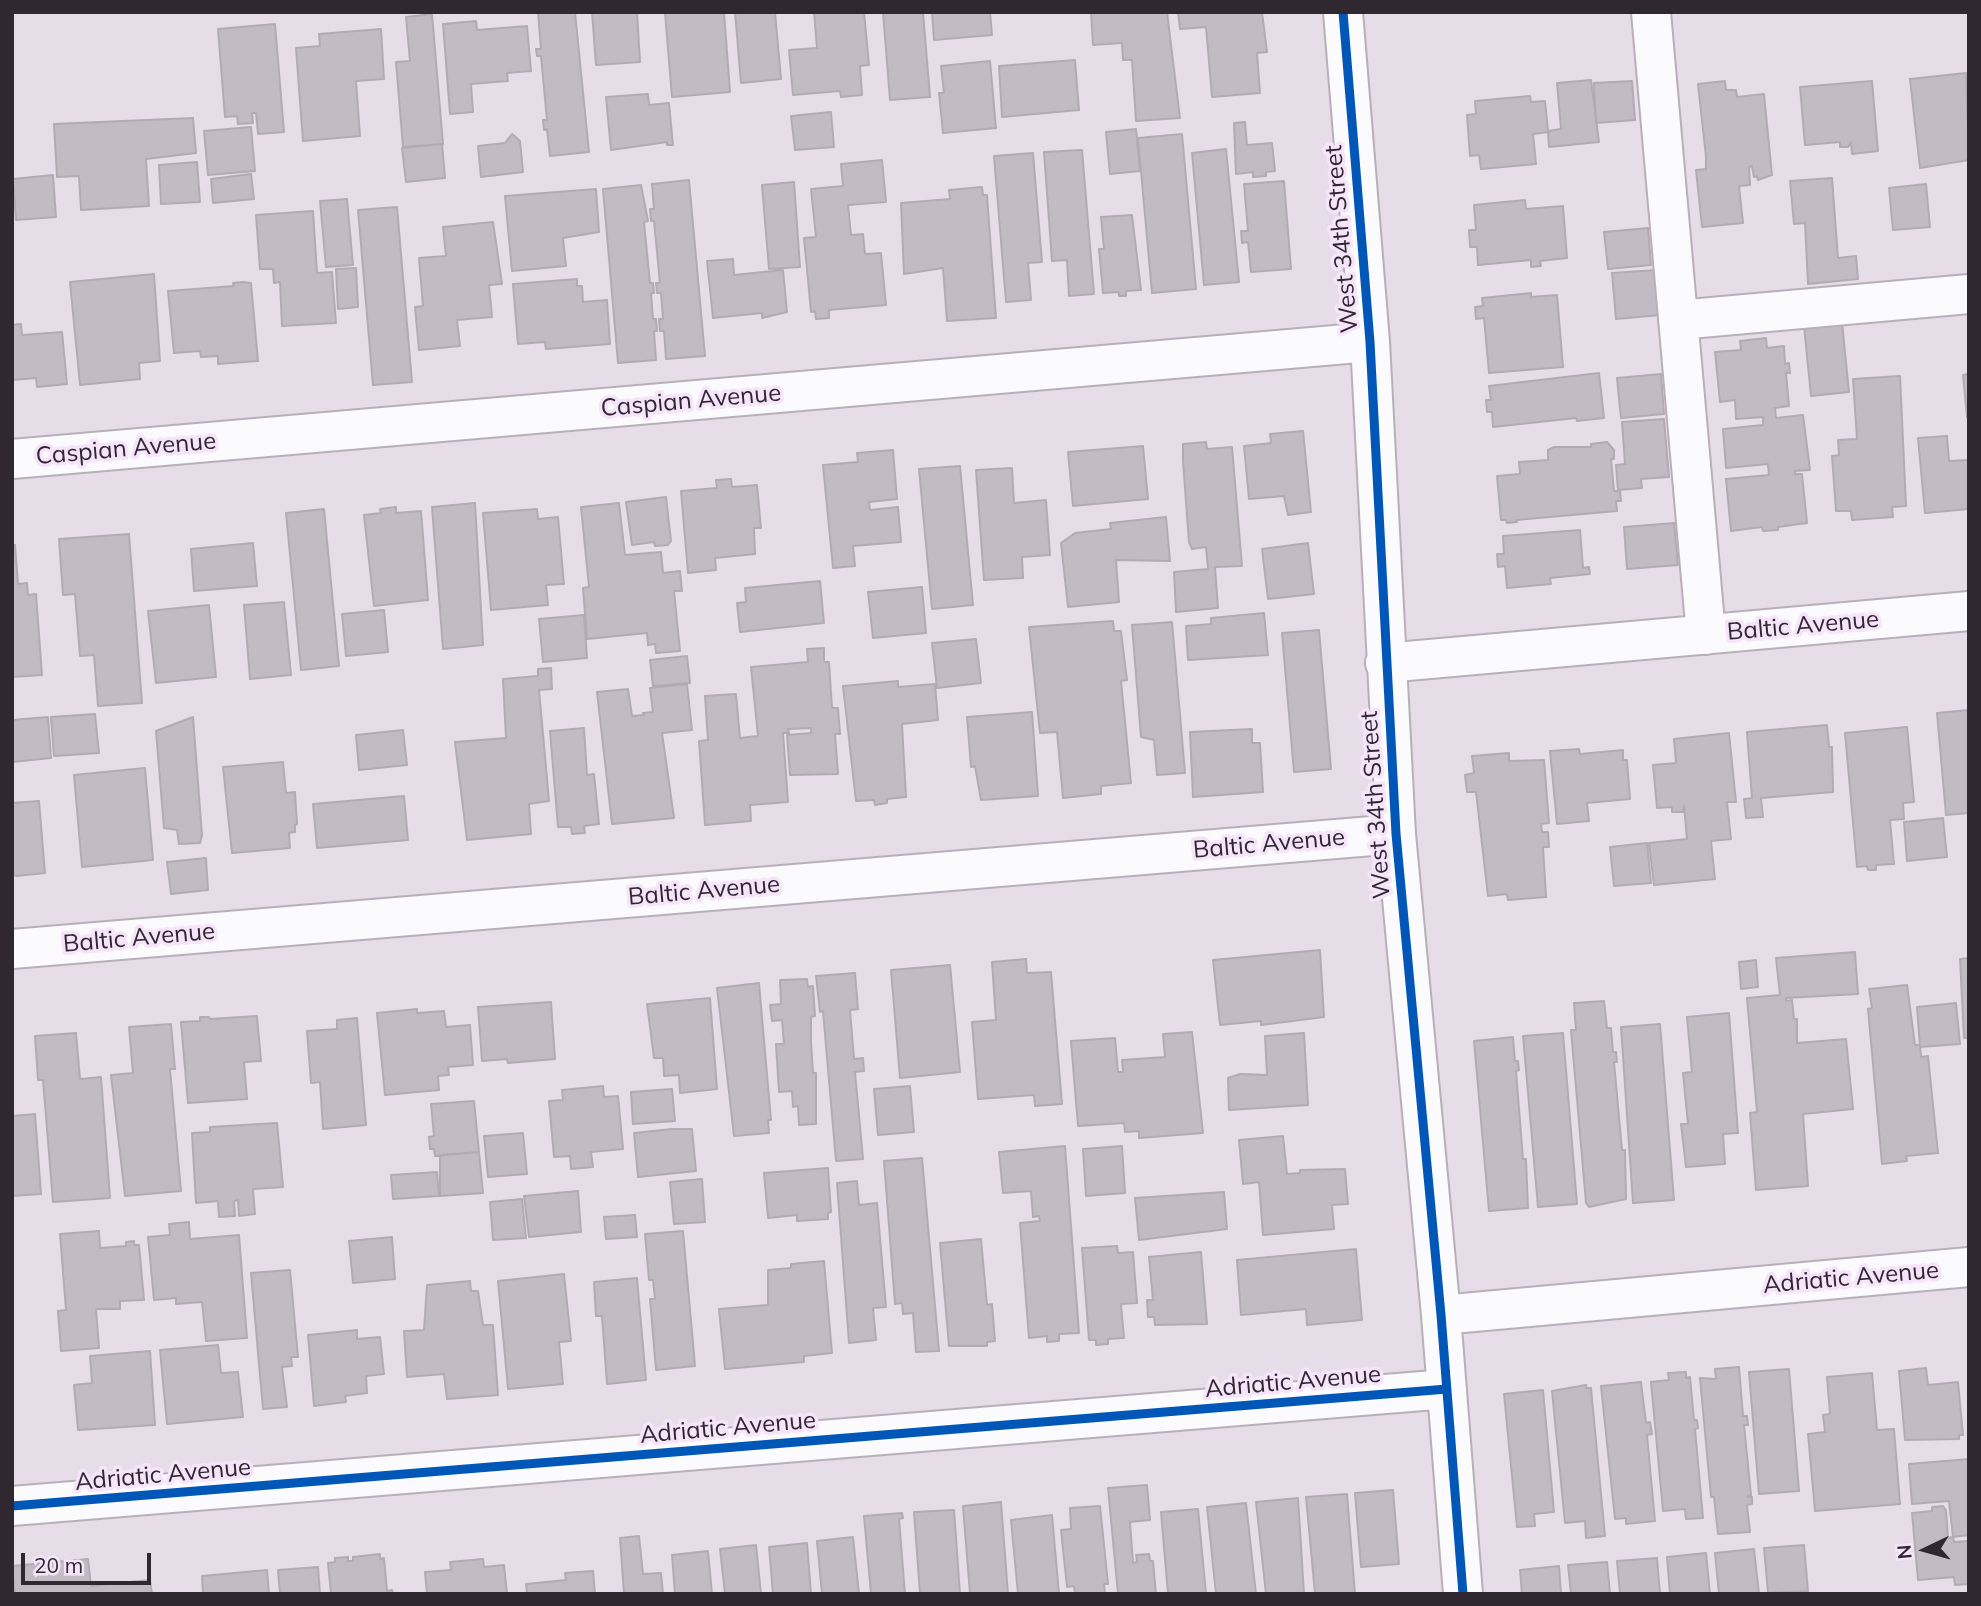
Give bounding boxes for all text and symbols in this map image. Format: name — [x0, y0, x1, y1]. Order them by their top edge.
street label: West 34th Street — [1319, 144, 1365, 334]
street label: Caspian Avenue — [600, 379, 782, 423]
street label: Caspian Avenue — [35, 427, 217, 471]
street label: Baltic Avenue — [1726, 605, 1880, 647]
street label: West 34th Street — [1355, 710, 1397, 900]
street label: Baltic Avenue — [1192, 823, 1346, 865]
street label: Baltic Avenue — [627, 870, 781, 912]
street label: Baltic Avenue — [62, 917, 216, 959]
street label: Adriatic Avenue — [1762, 1256, 1940, 1300]
street label: Adriatic Avenue — [1204, 1360, 1382, 1404]
street label: Adriatic Avenue — [639, 1406, 817, 1450]
street label: Adriatic Avenue — [74, 1453, 252, 1497]
north arrow — [1890, 1515, 1960, 1585]
scale bar — [24, 1540, 154, 1584]
text: N — [1892, 1544, 1917, 1560]
text: 20 m — [34, 1552, 83, 1578]

